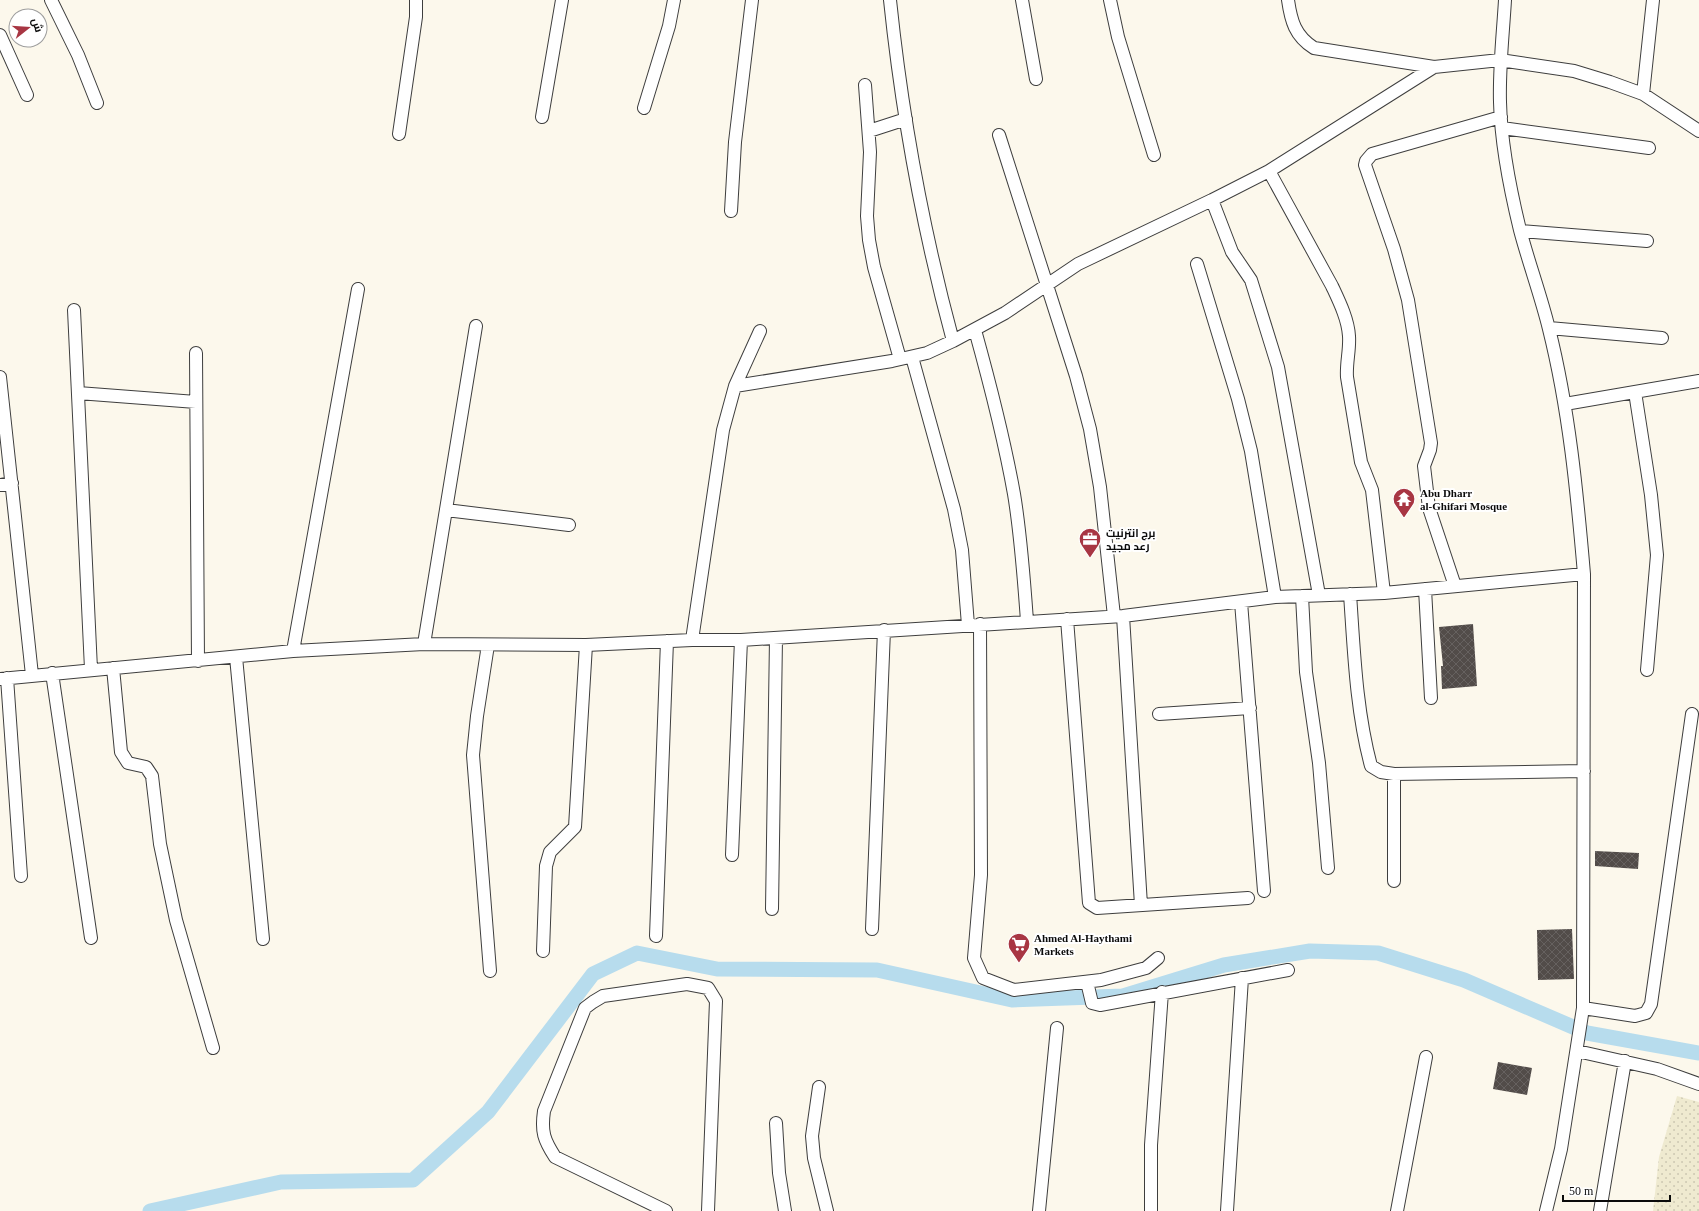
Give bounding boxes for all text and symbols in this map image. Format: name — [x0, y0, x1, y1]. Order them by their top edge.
north arrow — [8, 8, 48, 48]
text: ش — [29, 17, 45, 34]
temple icon: Abu Dharr al-Ghifari Mosque — [1391, 486, 1417, 519]
place label: Abu Dharr al-Ghifari Mosque — [1420, 487, 1507, 512]
office icon: برج انترنيت رعد مجيد — [1077, 526, 1103, 559]
place label: برج انترنيت رعد مجيد — [1106, 527, 1155, 553]
supermarket icon: Ahmed Al-Haythami Markets — [1006, 931, 1032, 964]
place label: Ahmed Al-Haythami Markets — [1034, 932, 1132, 957]
scale bar — [1563, 1177, 1670, 1203]
text: 50 m — [1569, 1184, 1594, 1198]

